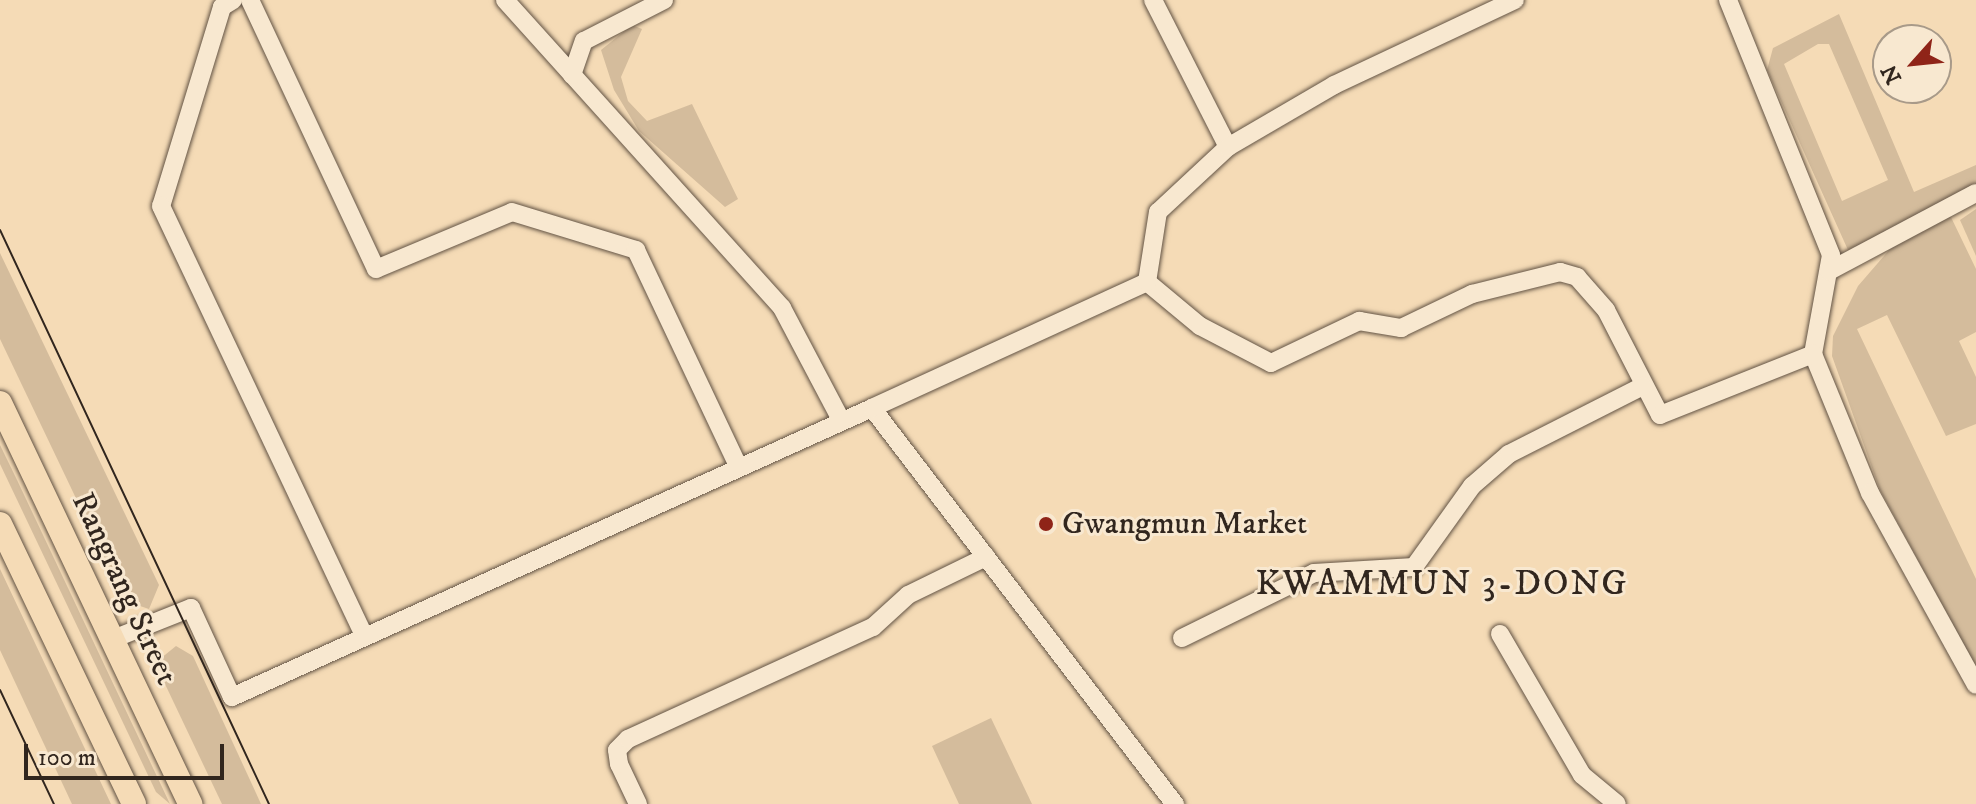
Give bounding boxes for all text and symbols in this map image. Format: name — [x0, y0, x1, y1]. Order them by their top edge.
north arrow — [1872, 24, 1952, 104]
text: N — [1876, 60, 1908, 88]
street label: Rangrang Street — [63, 487, 185, 691]
place label: Gwangmun Market — [1062, 505, 1307, 543]
marker: Gwangmun Market — [1037, 515, 1055, 533]
district label: KWAMMUN 3-DONG — [1256, 562, 1628, 606]
scale bar — [28, 728, 228, 778]
text: 100 m — [38, 743, 96, 773]

